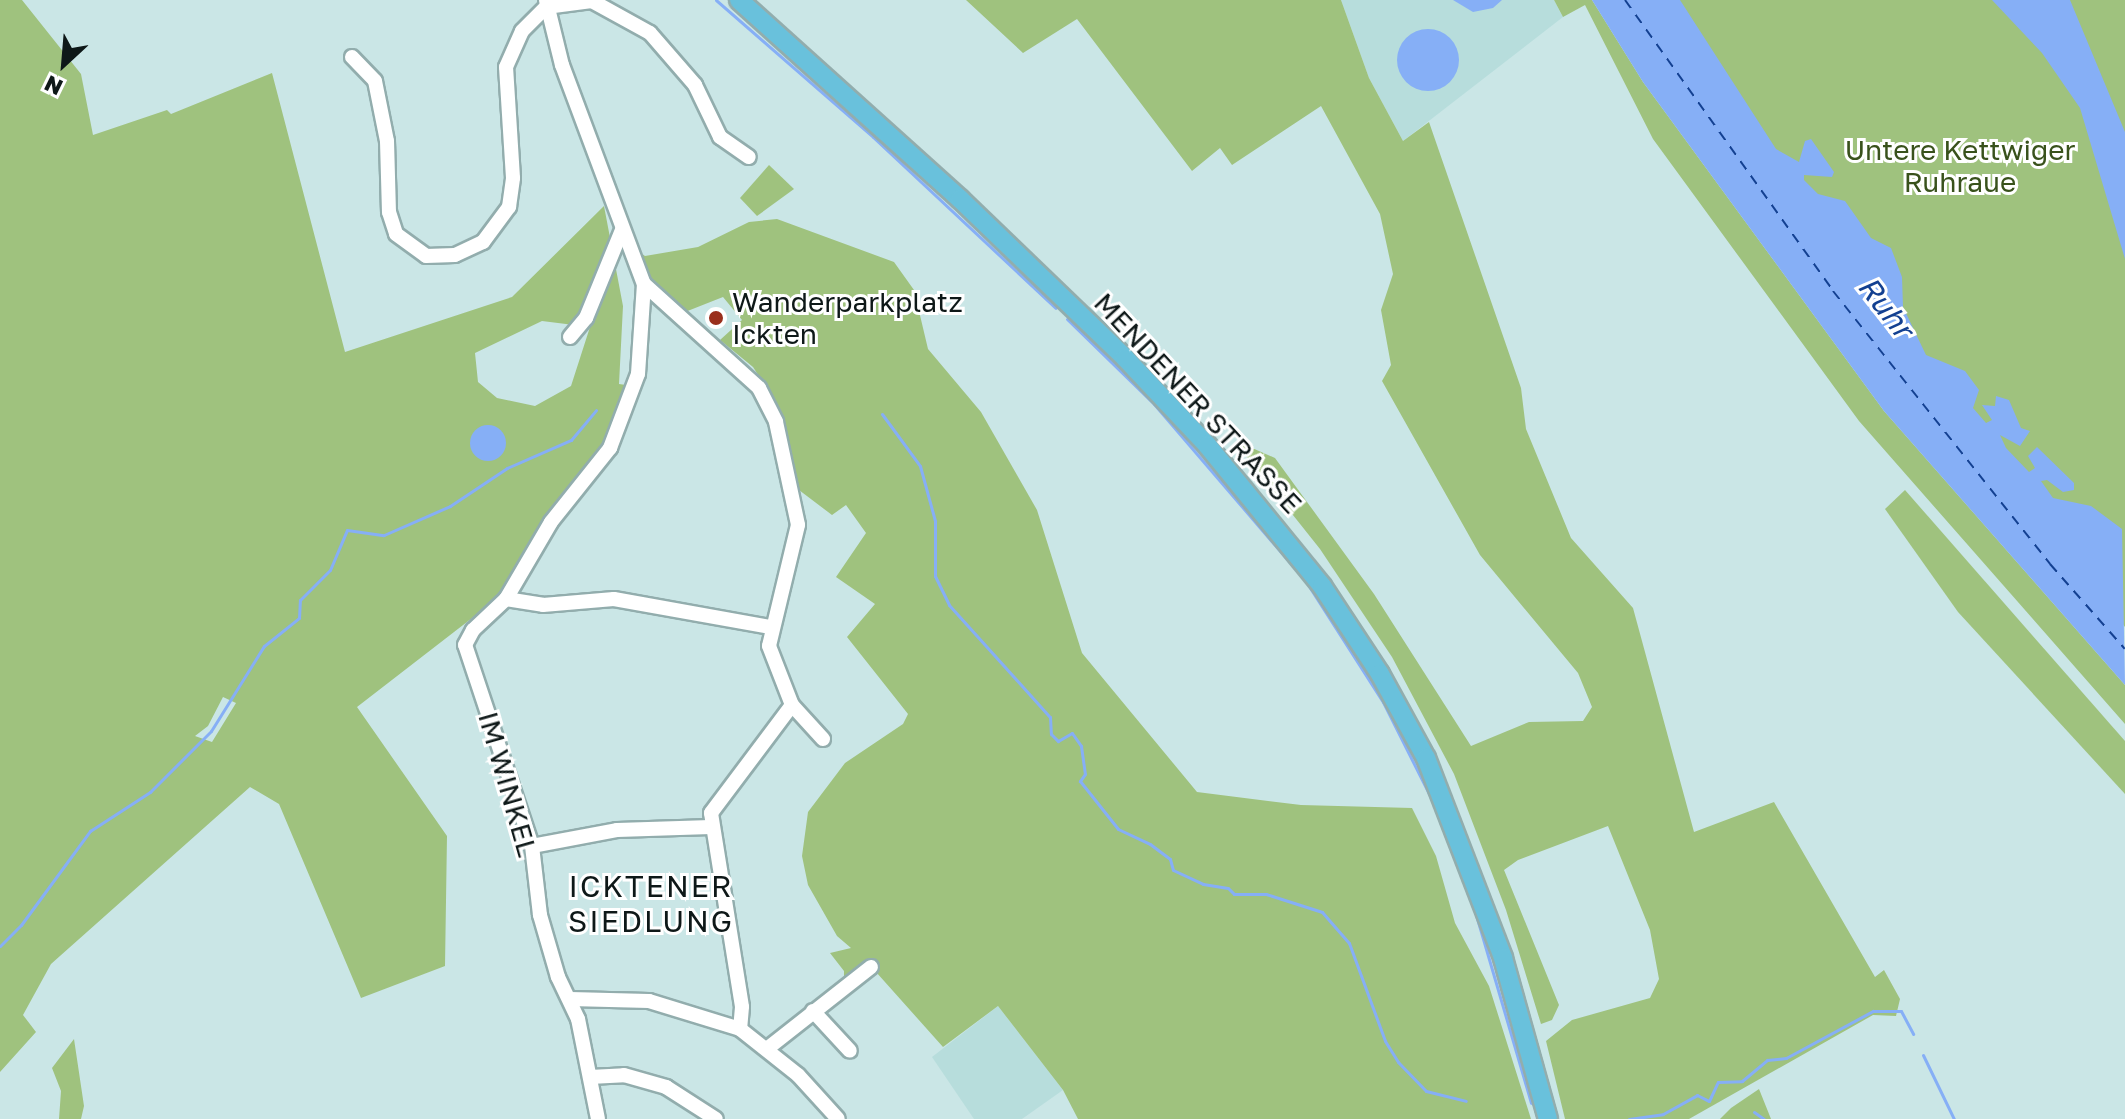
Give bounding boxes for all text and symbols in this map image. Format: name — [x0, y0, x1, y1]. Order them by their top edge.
north arrow — [24, 24, 104, 104]
text: N — [40, 70, 67, 102]
park label: Untere Kettwiger Ruhraue — [1845, 133, 2075, 199]
water label: Ruhr — [1851, 269, 1921, 345]
place label: Wanderparkplatz Ickten — [732, 285, 963, 351]
street label: MENDENER STRASSE — [1087, 286, 1309, 520]
marker: Wanderparkplatz Ickten — [707, 309, 725, 327]
street label: IM WINKEL — [471, 708, 545, 860]
district label: ICKTENER SIEDLUNG — [568, 868, 734, 938]

